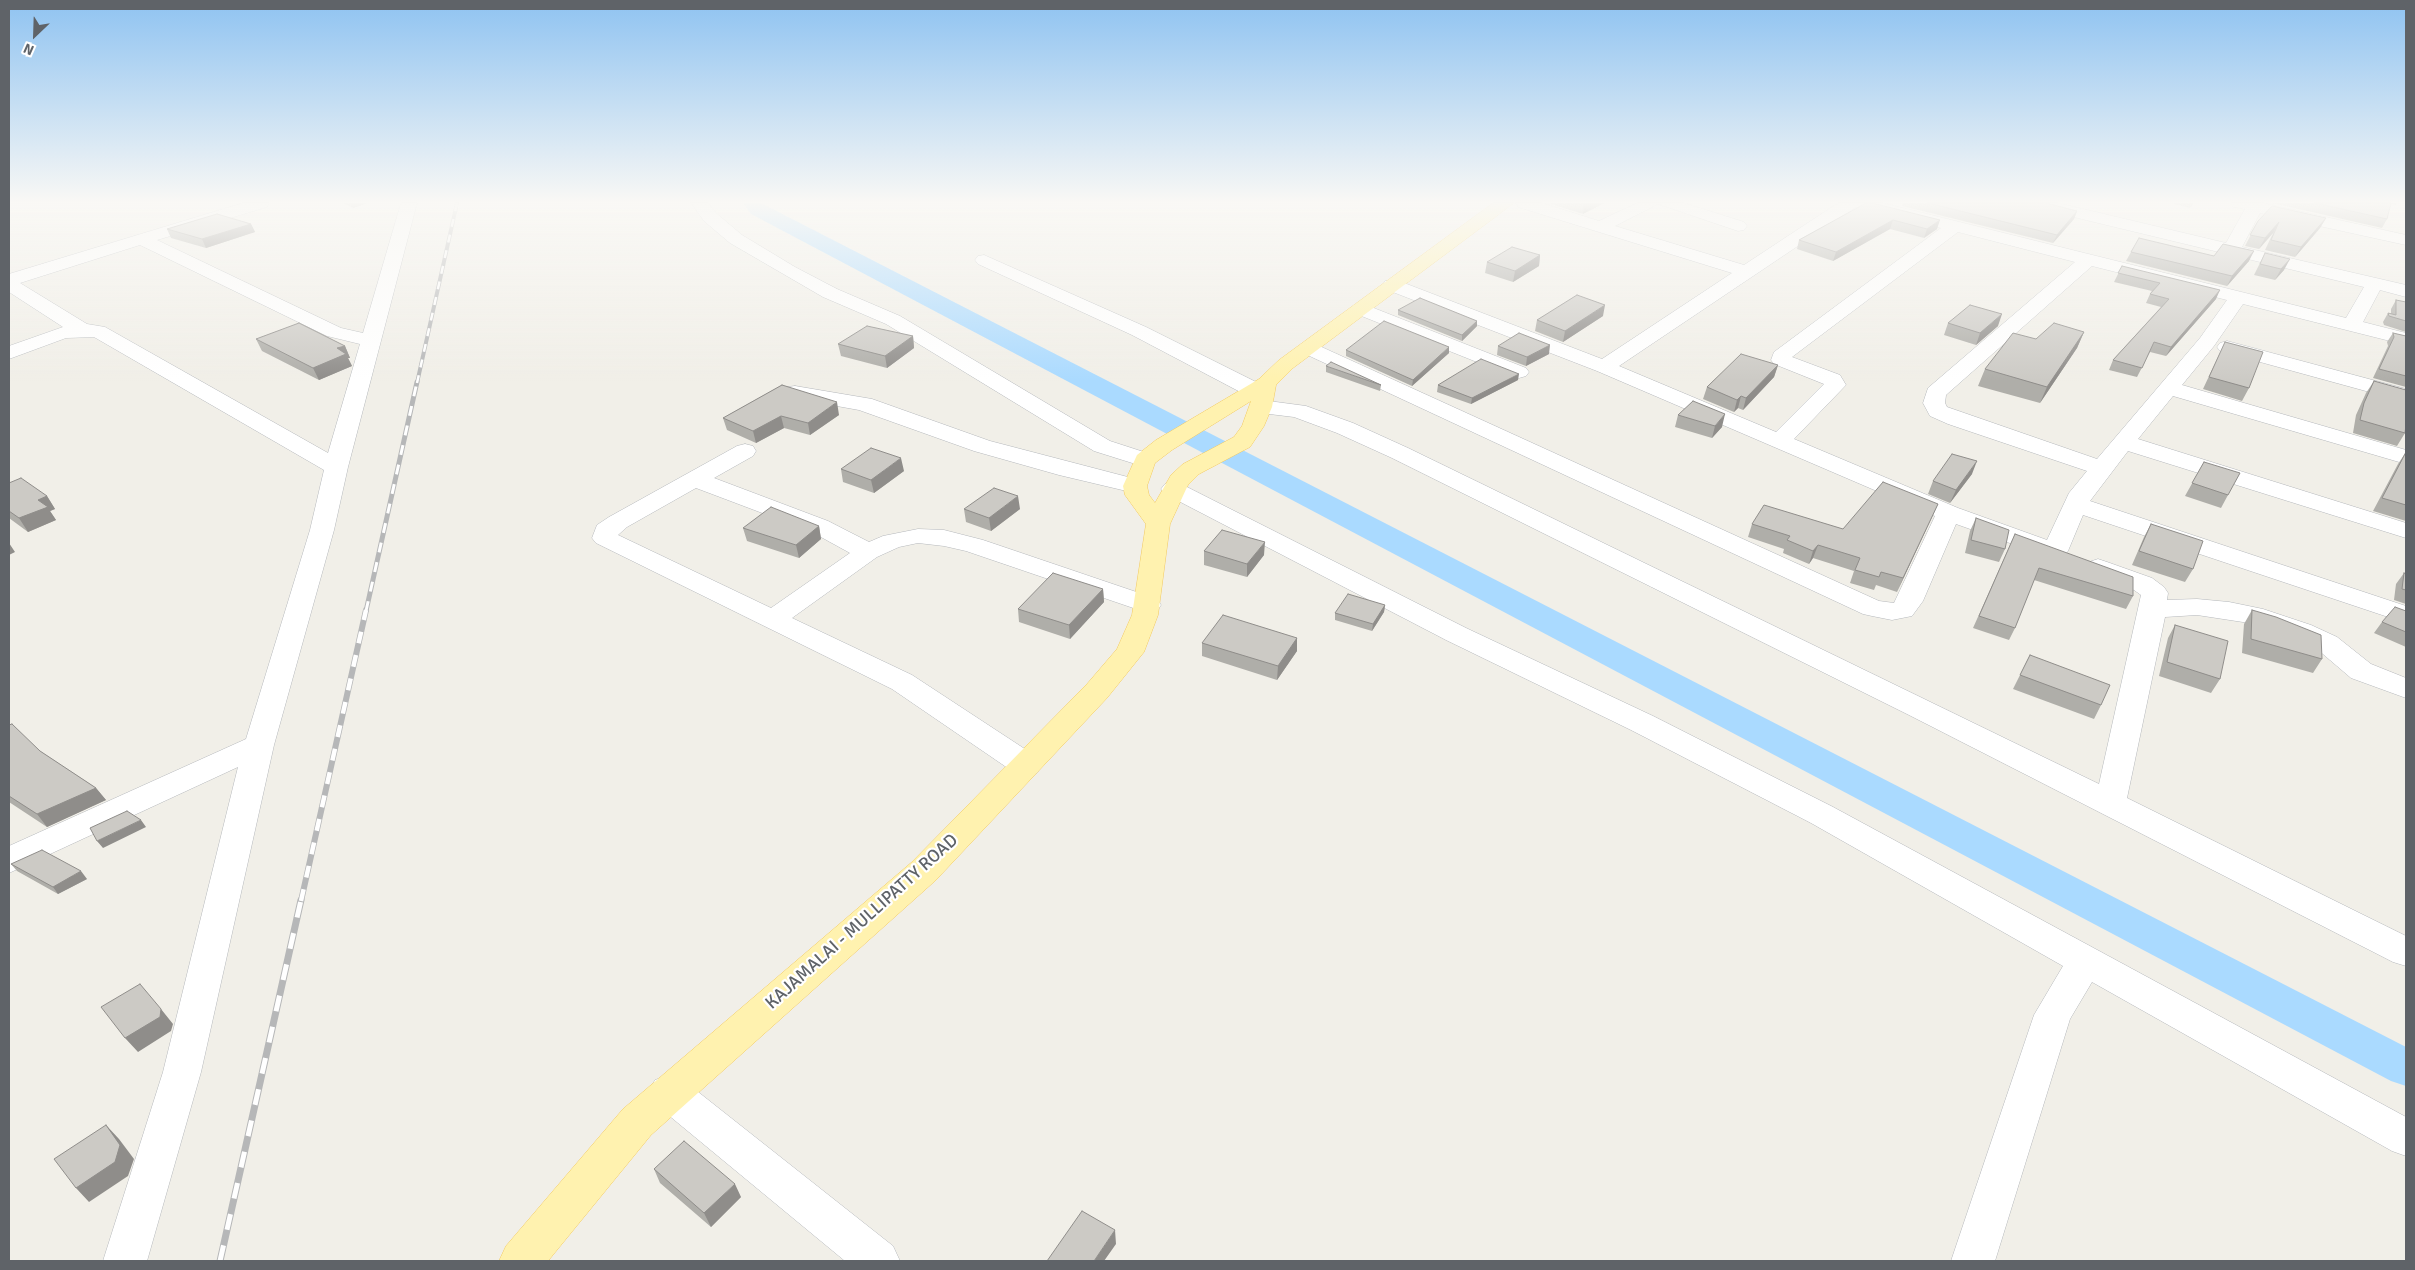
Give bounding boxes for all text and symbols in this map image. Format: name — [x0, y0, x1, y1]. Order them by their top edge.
north arrow — [10, 10, 60, 60]
text: N — [21, 39, 37, 59]
street label: KAJAMALAI - MULLIPATTY ROAD — [761, 830, 963, 1014]

